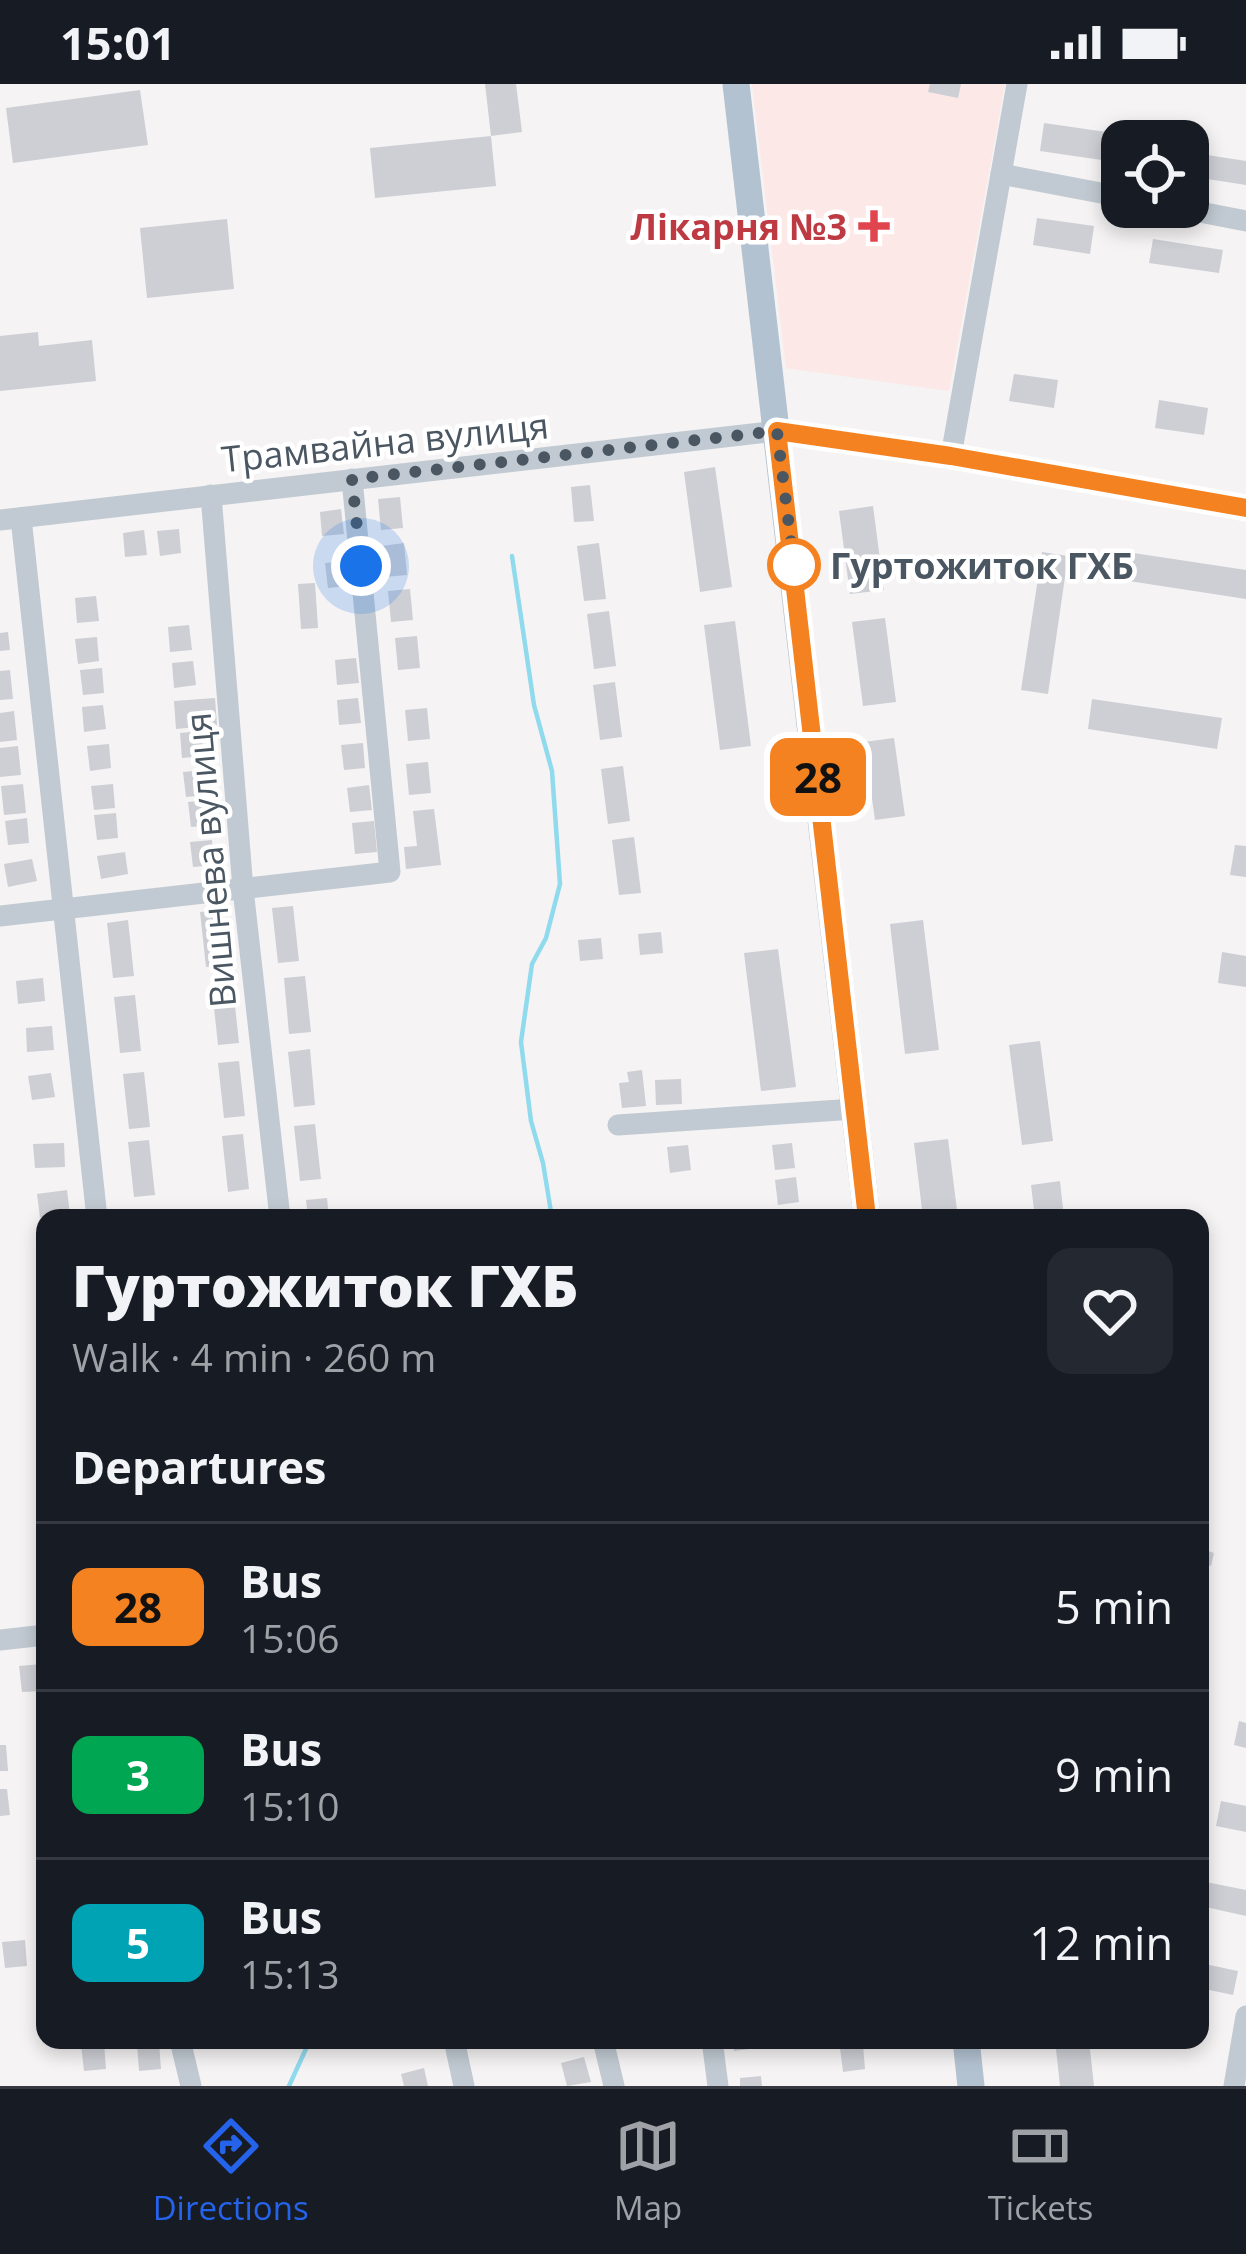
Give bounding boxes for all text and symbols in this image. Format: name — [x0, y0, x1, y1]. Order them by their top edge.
text: 15:01 — [60, 12, 176, 73]
map controls — [1101, 120, 1209, 228]
button: locate — [1101, 120, 1209, 228]
place label: Лікарня №3 — [630, 202, 847, 251]
marker: Лікарня №3 — [858, 210, 890, 242]
street label: Трамвайна вулиця — [219, 400, 551, 484]
your location — [331, 536, 391, 596]
marker: Гуртожиток ГХБ — [769, 540, 819, 590]
place label: Гуртожиток ГХБ — [830, 541, 1134, 590]
street label: Вишнева вулиця — [173, 710, 247, 1010]
line badge: 28 — [764, 738, 872, 816]
text: 28 — [794, 748, 842, 805]
text: Гуртожиток ГХБ — [72, 1246, 578, 1324]
button: heart — [1047, 1248, 1173, 1374]
text: Walk · 4 min · 260 m — [72, 1330, 436, 1383]
text: Departures — [72, 1436, 327, 1497]
text: Bus — [240, 1550, 322, 1611]
text: 5 min — [1055, 1576, 1173, 1637]
text: 28 — [114, 1578, 162, 1635]
text: 15:06 — [240, 1611, 339, 1664]
text: Bus — [240, 1718, 322, 1779]
text: 9 min — [1055, 1744, 1173, 1805]
text: 3 — [126, 1746, 150, 1803]
text: 15:10 — [240, 1779, 339, 1832]
text: Bus — [240, 1886, 322, 1947]
text: 12 min — [1029, 1912, 1173, 1973]
text: 5 — [126, 1914, 150, 1971]
text: 15:13 — [240, 1947, 339, 2000]
tab: Directions — [153, 2113, 309, 2230]
tab: Map — [614, 2113, 682, 2230]
tab: Tickets — [988, 2113, 1093, 2230]

